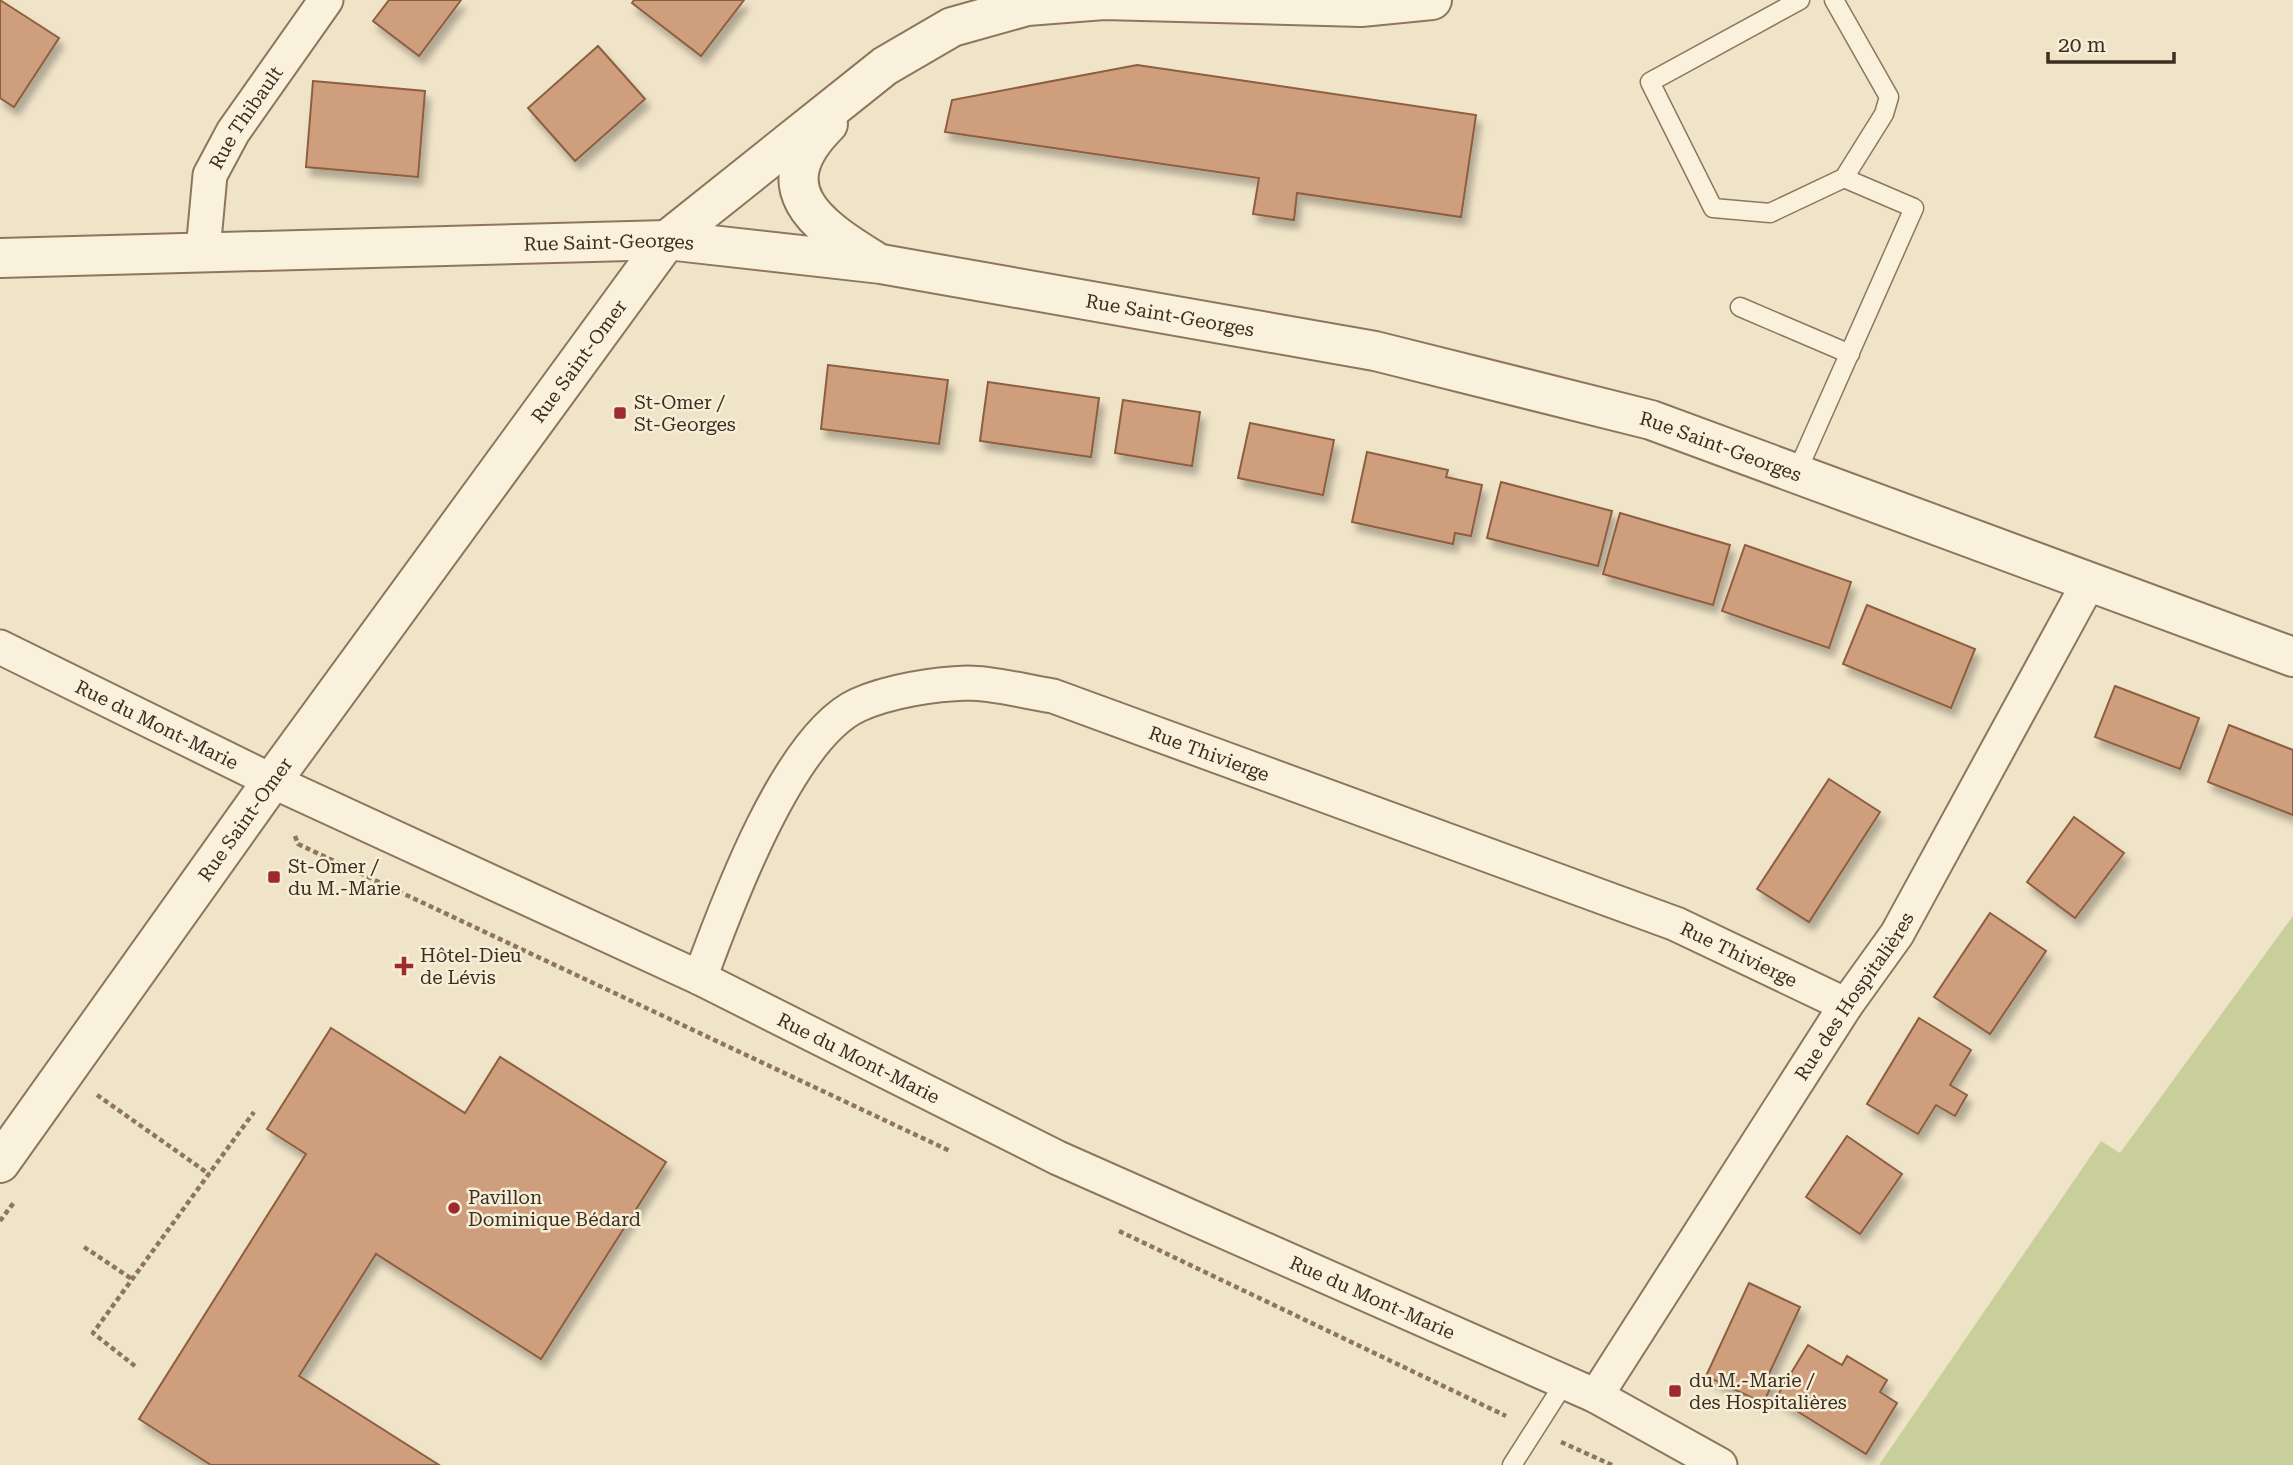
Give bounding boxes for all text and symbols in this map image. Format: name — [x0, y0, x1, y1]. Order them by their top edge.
scale bar — [2048, 21, 2174, 65]
text: 20 m — [2058, 33, 2106, 57]
street label: Rue Thibault — [204, 62, 288, 173]
street label: Rue Saint-Georges — [523, 229, 695, 256]
street label: Rue Saint-Georges — [1084, 289, 1256, 342]
street label: Rue Saint-Omer — [527, 295, 632, 427]
place label: St-Omer / St-Georges — [634, 391, 736, 436]
marker: St-Omer / St-Georges — [612, 405, 628, 421]
street label: Rue Saint-Georges — [1637, 407, 1805, 487]
street label: Rue du Mont-Marie — [72, 675, 242, 775]
street label: Rue Thivierge — [1145, 721, 1272, 786]
street label: Rue Saint-Omer — [193, 753, 297, 886]
place label: St-Omer / du M.-Marie — [288, 855, 401, 900]
marker: St-Omer / du M.-Marie — [266, 869, 282, 885]
street label: Rue des Hospitalières — [1790, 908, 1919, 1085]
street label: Rue Thivierge — [1677, 917, 1801, 992]
place label: Hôtel-Dieu de Lévis — [420, 944, 522, 989]
marker: Hôtel-Dieu de Lévis — [394, 956, 414, 976]
street label: Rue du Mont-Marie — [773, 1008, 943, 1109]
place label: Pavillon Dominique Bédard — [468, 1186, 641, 1231]
marker: Pavillon Dominique Bédard — [446, 1200, 462, 1216]
street label: Rue du Mont-Marie — [1286, 1251, 1459, 1344]
place label: du M.-Marie / des Hospitalières — [1689, 1369, 1847, 1414]
marker: du M.-Marie / des Hospitalières — [1667, 1383, 1683, 1399]

